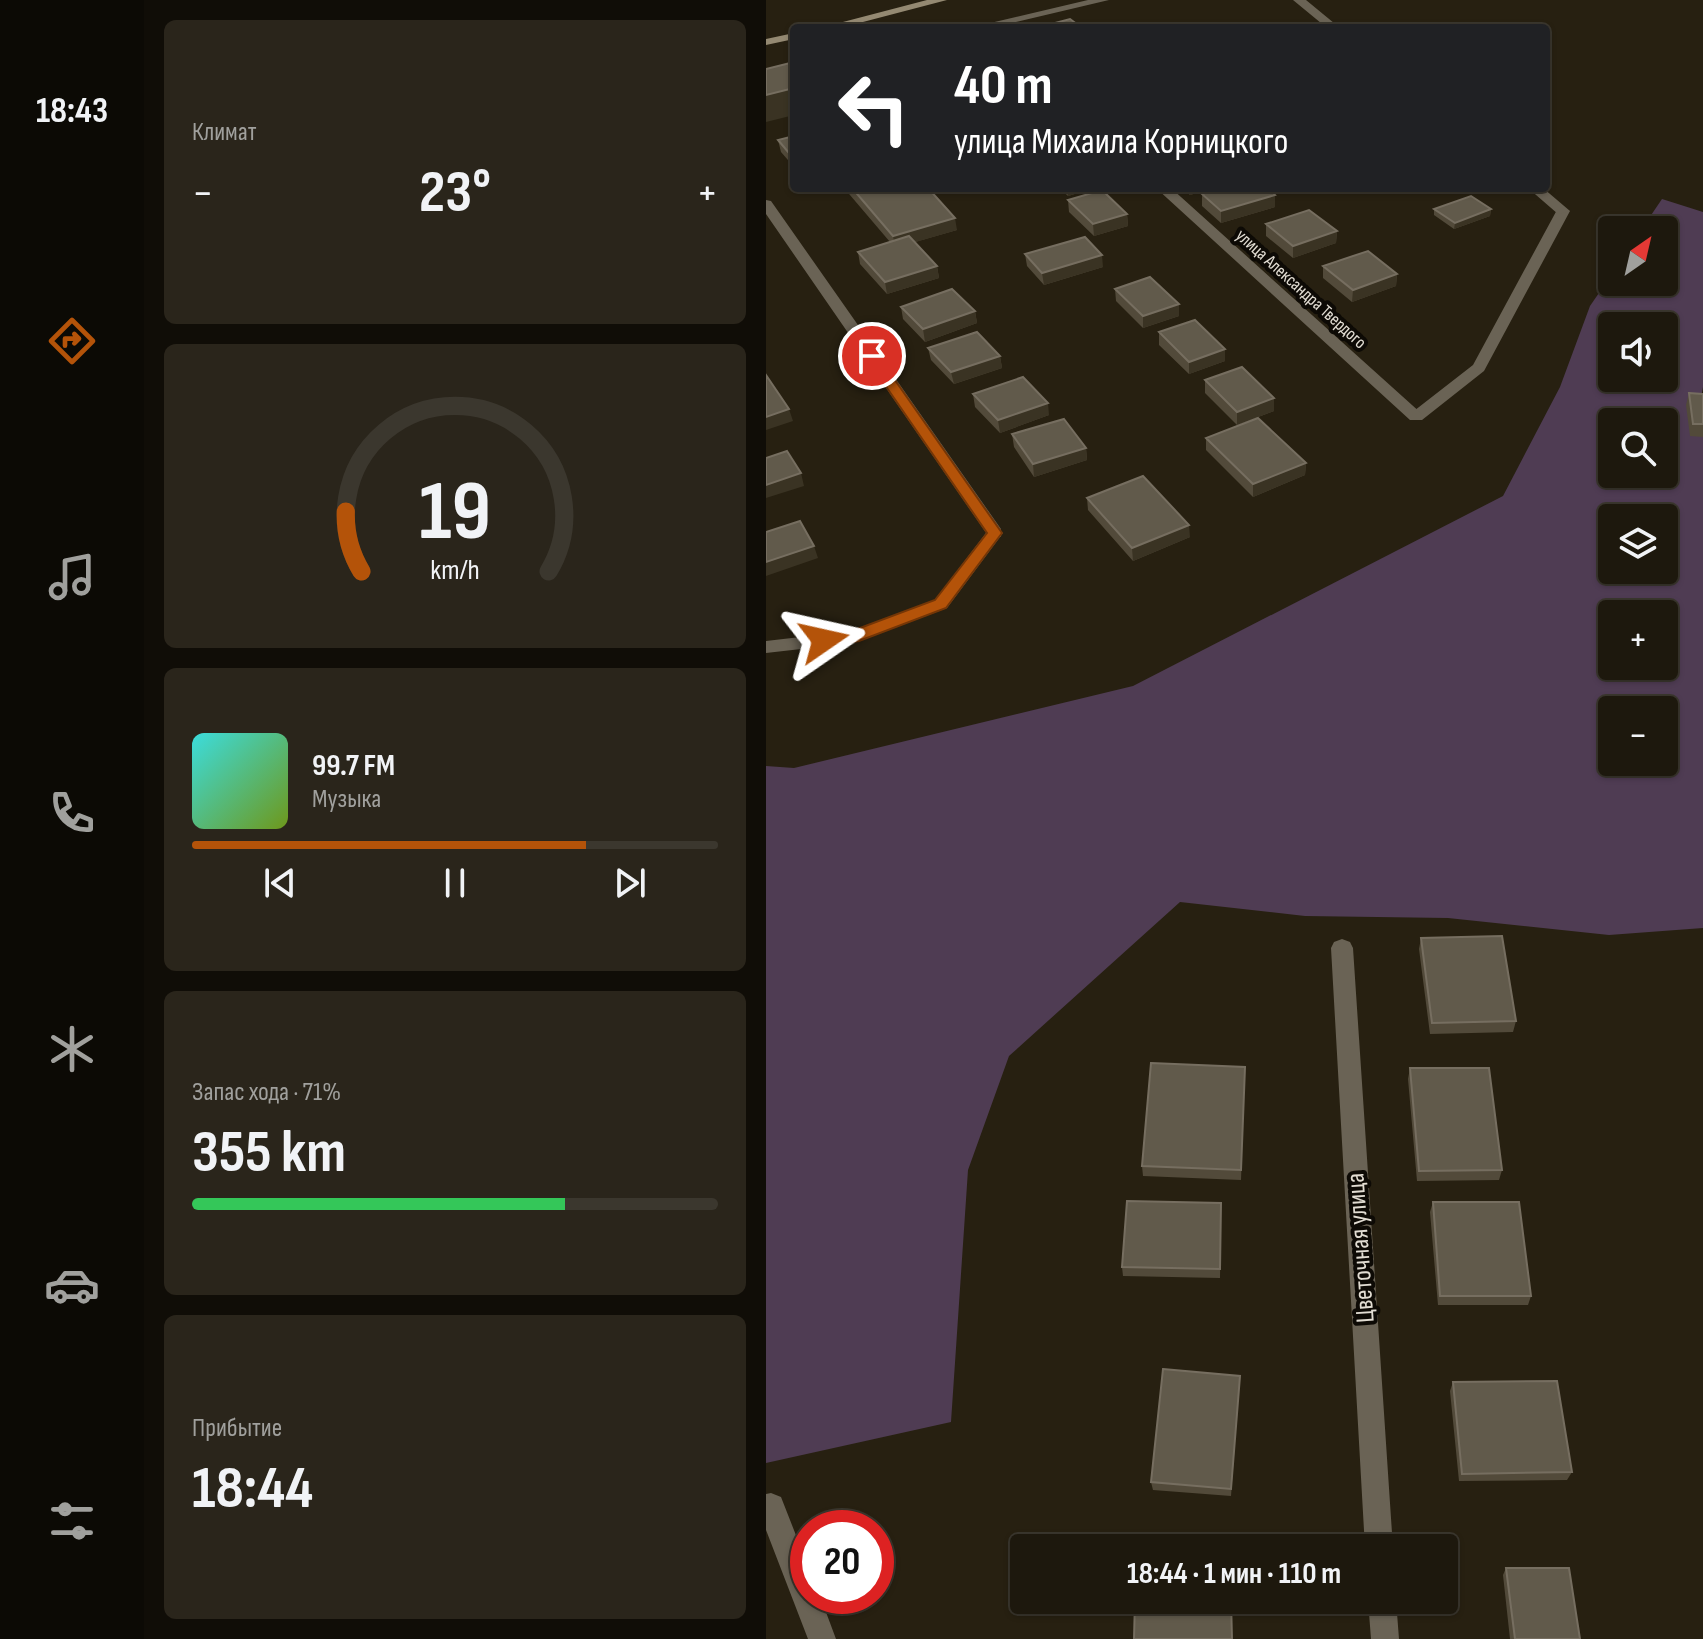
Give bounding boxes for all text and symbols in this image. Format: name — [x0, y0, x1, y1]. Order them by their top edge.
text: 40 m — [954, 53, 1053, 120]
icon: left — [822, 56, 926, 160]
text: 18:43 — [36, 90, 108, 133]
text: Климат — [192, 117, 256, 148]
text: улица Михаила Корницкого — [954, 121, 1289, 164]
text: 23° — [419, 157, 491, 229]
text: − — [192, 167, 214, 220]
text: + — [696, 167, 718, 220]
north arrow — [1598, 216, 1678, 296]
map controls — [1598, 216, 1678, 776]
street label: улица Александра Твердого — [1231, 225, 1371, 353]
button: sound — [1598, 312, 1678, 392]
icon: directions — [44, 313, 100, 369]
pin — [838, 322, 906, 390]
icon: arrive — [850, 334, 894, 378]
button: search — [1598, 408, 1678, 488]
text: 19 — [419, 462, 491, 562]
button: layers — [1598, 504, 1678, 584]
icon: music — [44, 549, 100, 605]
text: km/h — [430, 553, 480, 588]
position arrow — [782, 598, 866, 682]
button: + — [1598, 600, 1678, 680]
button: − — [1598, 696, 1678, 776]
text: 99.7 FM — [312, 748, 395, 784]
text: Музыка — [312, 784, 381, 815]
icon: phone — [44, 785, 100, 841]
icon: previous — [258, 861, 302, 905]
icon: pause — [433, 861, 477, 905]
icon: next — [608, 861, 652, 905]
icon: climate — [44, 1021, 100, 1077]
text: Запас хода · 71% — [192, 1077, 341, 1108]
text: 355 km — [192, 1117, 346, 1189]
street label: Цветочная улица — [1340, 1172, 1382, 1324]
icon: car — [44, 1257, 100, 1313]
text: Прибытие — [192, 1413, 282, 1444]
text: 18:44 — [192, 1453, 313, 1525]
icon: filters — [44, 1493, 100, 1549]
speed limit sign: 20 — [790, 1510, 894, 1614]
text: 18:44 · 1 мин · 110 m — [1127, 1556, 1341, 1592]

